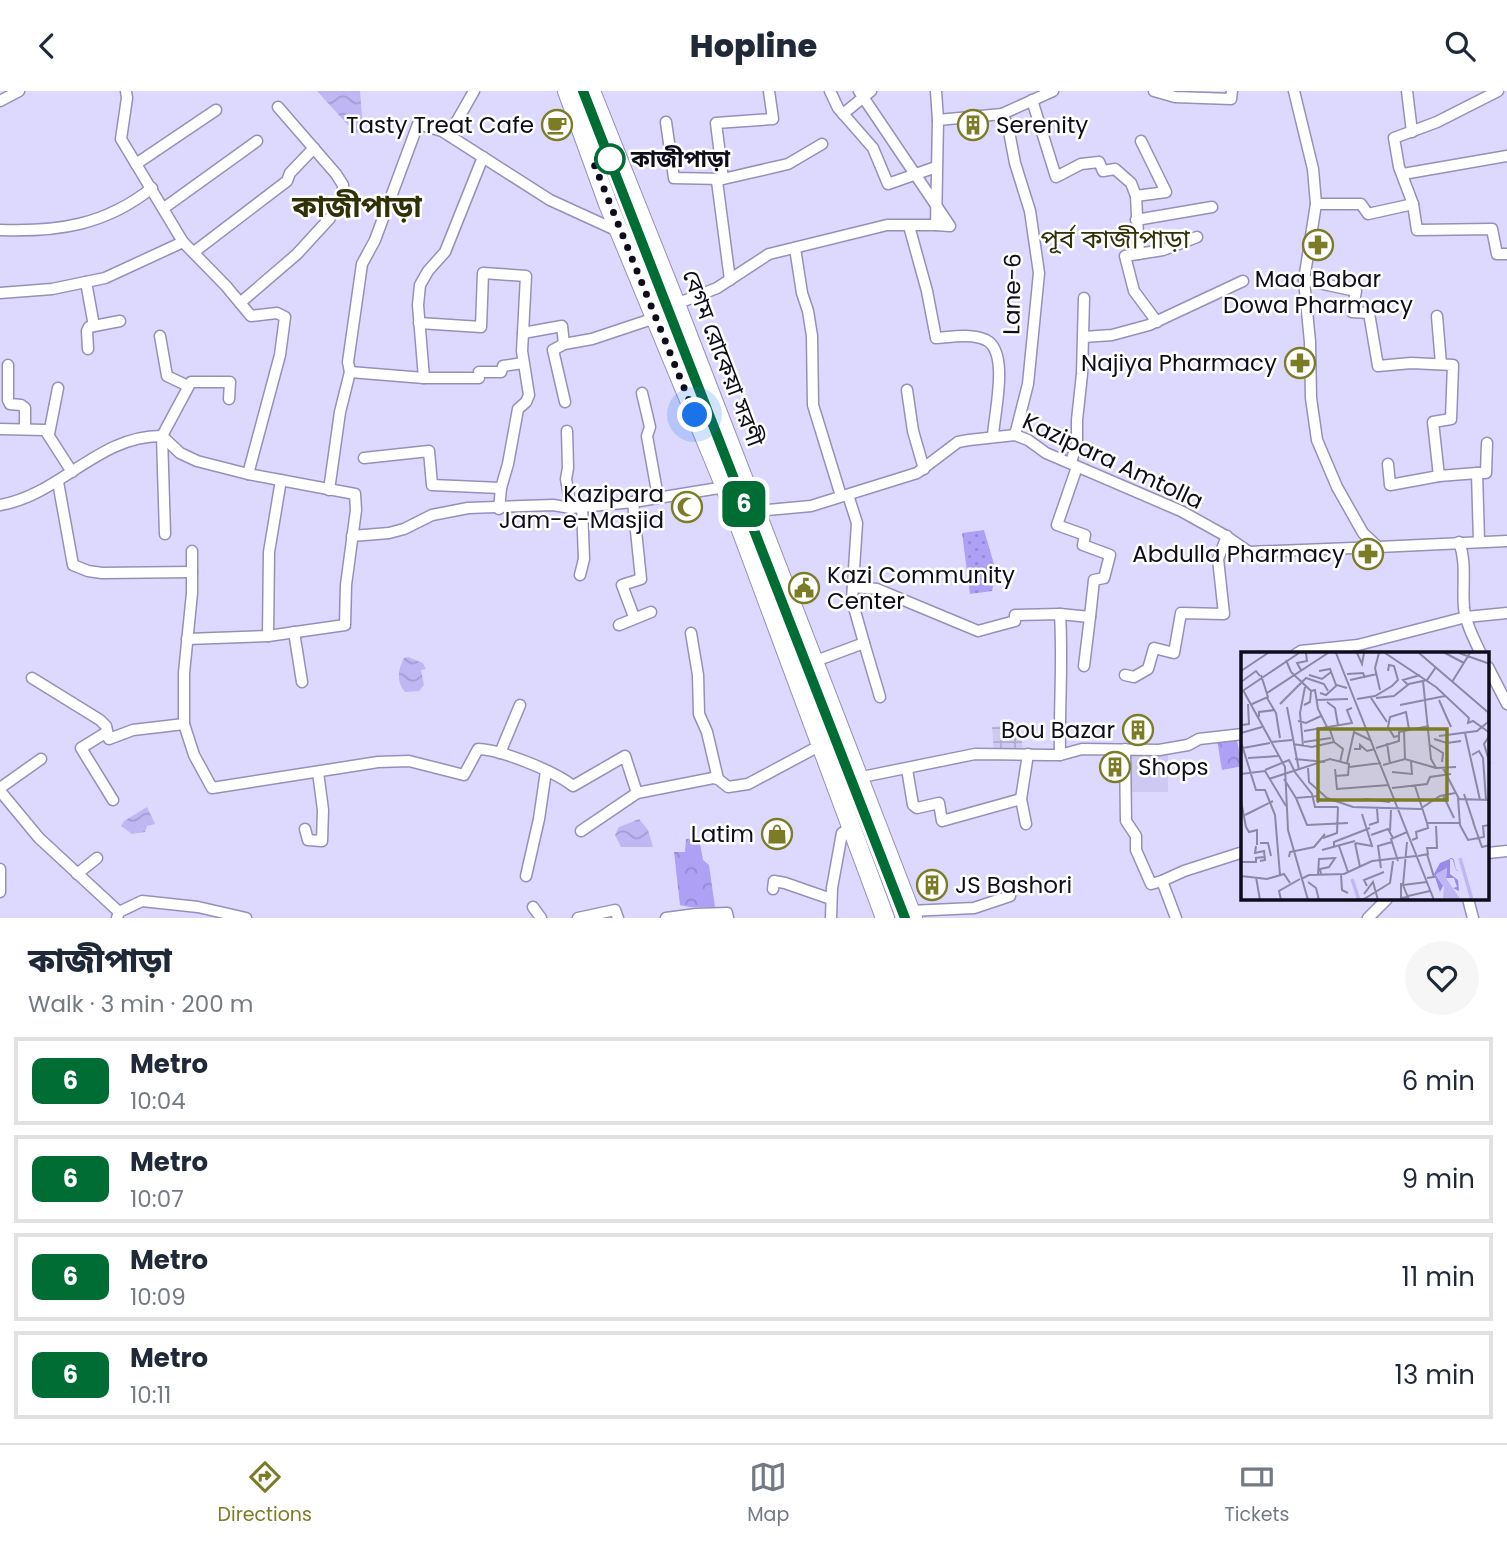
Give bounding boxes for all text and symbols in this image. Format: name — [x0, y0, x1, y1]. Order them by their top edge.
text: Hopline — [690, 23, 817, 68]
icon: back — [28, 27, 66, 65]
icon: search — [1441, 27, 1479, 65]
cafe icon: Tasty Treat Cafe — [540, 108, 574, 142]
building icon: Serenity — [956, 108, 990, 142]
place label: Tasty Treat Cafe — [346, 109, 534, 141]
place label: Serenity — [996, 109, 1088, 141]
place label: কাজীপাড়া — [630, 143, 731, 175]
marker: কাজীপাড়া — [595, 144, 625, 174]
district label: কাজীপাড়া — [291, 185, 422, 228]
district label: পূর্ব কাজীপাড়া — [1040, 221, 1191, 257]
pharmacy icon: Maa Babar Dowa Pharmacy — [1301, 228, 1335, 262]
street label: Lane-6 — [995, 253, 1029, 335]
place label: Maa Babar Dowa Pharmacy — [1223, 263, 1413, 321]
street label: বেগম রোকেয়া সরণী — [675, 265, 772, 452]
pharmacy icon: Najiya Pharmacy — [1283, 346, 1317, 380]
place label: Najiya Pharmacy — [1081, 347, 1277, 379]
your location — [677, 397, 712, 432]
street label: Kazipara Amtolla — [1017, 405, 1209, 517]
place label: Kazipara Jam-e-Masjid — [499, 478, 664, 536]
line badge: 6 — [721, 481, 767, 527]
text: 6 — [736, 487, 752, 520]
mosque icon: Kazipara Jam-e-Masjid — [670, 490, 704, 524]
pharmacy icon: Abdulla Pharmacy — [1351, 537, 1385, 571]
place label: Abdulla Pharmacy — [1132, 538, 1345, 570]
place label: Kazi Community Center — [827, 559, 1015, 617]
public building icon: Kazi Community Center — [787, 571, 821, 605]
inset map — [1241, 652, 1490, 901]
building icon: Bou Bazar — [1121, 713, 1155, 747]
place label: Bou Bazar — [1001, 714, 1115, 746]
building icon: Shops — [1098, 750, 1132, 784]
place label: Shops — [1138, 751, 1209, 783]
shop icon: Latim — [760, 817, 794, 851]
place label: Latim — [691, 818, 754, 850]
building icon: JS Bashori — [915, 868, 949, 902]
place label: JS Bashori — [955, 869, 1072, 901]
text: কাজীপাড়া — [28, 937, 172, 984]
button: heart — [1405, 941, 1479, 1015]
text: Walk · 3 min · 200 m — [28, 988, 254, 1020]
text: Metro — [130, 1046, 208, 1082]
text: 6 min — [1402, 1063, 1475, 1099]
text: 6 — [63, 1064, 78, 1097]
text: 10:04 — [130, 1085, 186, 1117]
text: Metro — [130, 1144, 208, 1180]
text: 9 min — [1402, 1161, 1475, 1197]
text: 6 — [63, 1162, 78, 1195]
text: 10:07 — [130, 1183, 184, 1215]
text: Metro — [130, 1242, 208, 1278]
text: 11 min — [1402, 1259, 1475, 1295]
text: 6 — [63, 1260, 78, 1293]
text: 10:09 — [130, 1281, 186, 1313]
text: Metro — [130, 1340, 208, 1376]
text: 13 min — [1395, 1357, 1475, 1393]
text: 6 — [63, 1358, 78, 1391]
text: 10:11 — [130, 1379, 171, 1411]
tab: Directions — [218, 1458, 312, 1529]
tab: Map — [747, 1458, 789, 1529]
tab: Tickets — [1224, 1458, 1289, 1529]

